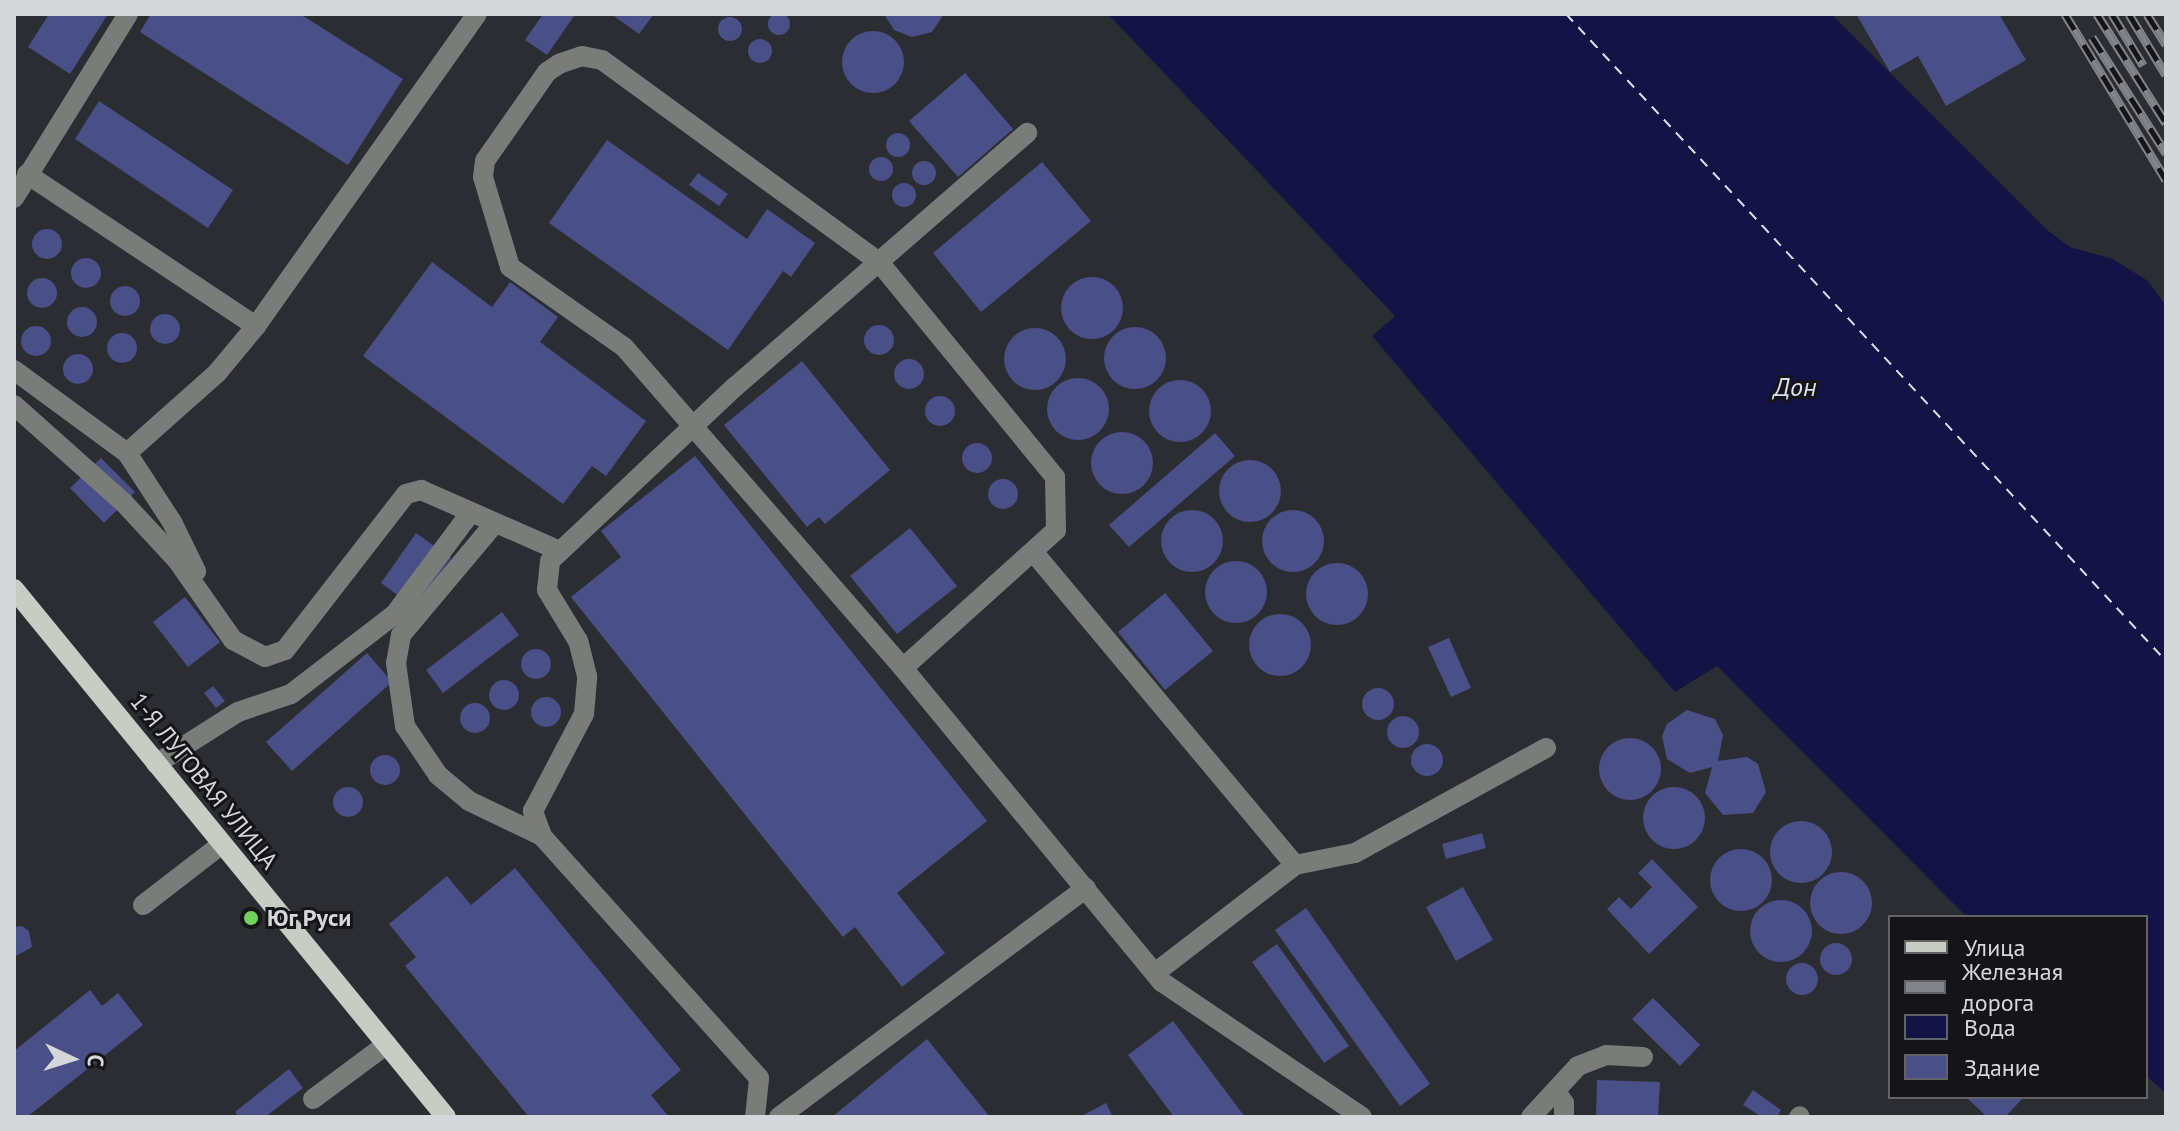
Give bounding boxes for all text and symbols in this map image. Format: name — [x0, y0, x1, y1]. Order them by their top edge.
water label: Дон — [1773, 371, 1817, 403]
street label: 1-Я ЛУГОВАЯ УЛИЦА — [124, 687, 284, 875]
place label: Юг Руси — [267, 904, 352, 932]
marker: Юг Руси — [242, 909, 260, 927]
legend — [1888, 915, 2148, 1099]
text: Улица — [1964, 932, 2025, 963]
text: Железная дорога — [1962, 956, 2063, 1018]
text: Вода — [1964, 1012, 2016, 1043]
north arrow — [32, 1019, 112, 1099]
text: Здание — [1964, 1052, 2040, 1083]
text: С — [82, 1054, 110, 1068]

